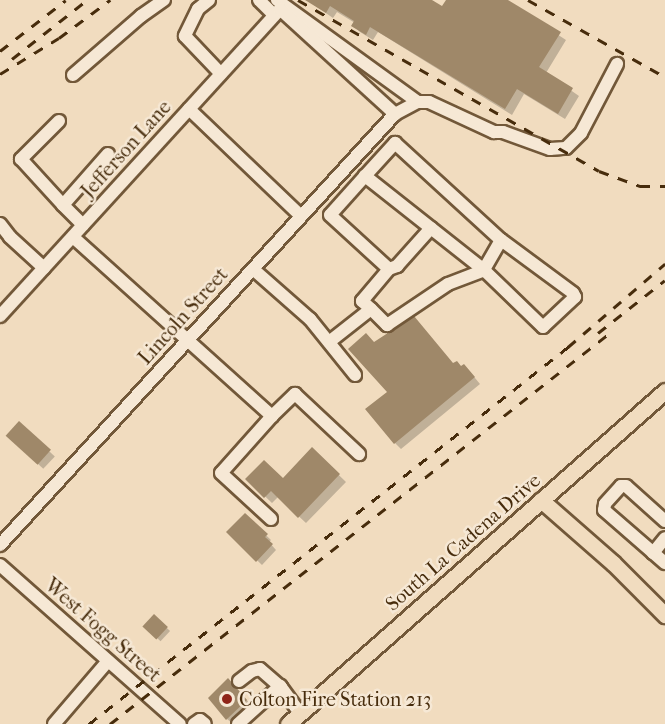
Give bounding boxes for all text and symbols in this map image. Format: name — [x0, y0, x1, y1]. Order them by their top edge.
street label: Jefferson Lane — [76, 95, 176, 203]
street label: Lincoln Street — [133, 262, 233, 370]
street label: South La Cadena Drive — [381, 468, 545, 616]
street label: West Fogg Street — [40, 573, 166, 687]
place label: Colton Fire Station 213 — [239, 687, 431, 711]
marker: Colton Fire Station 213 — [220, 692, 234, 706]

